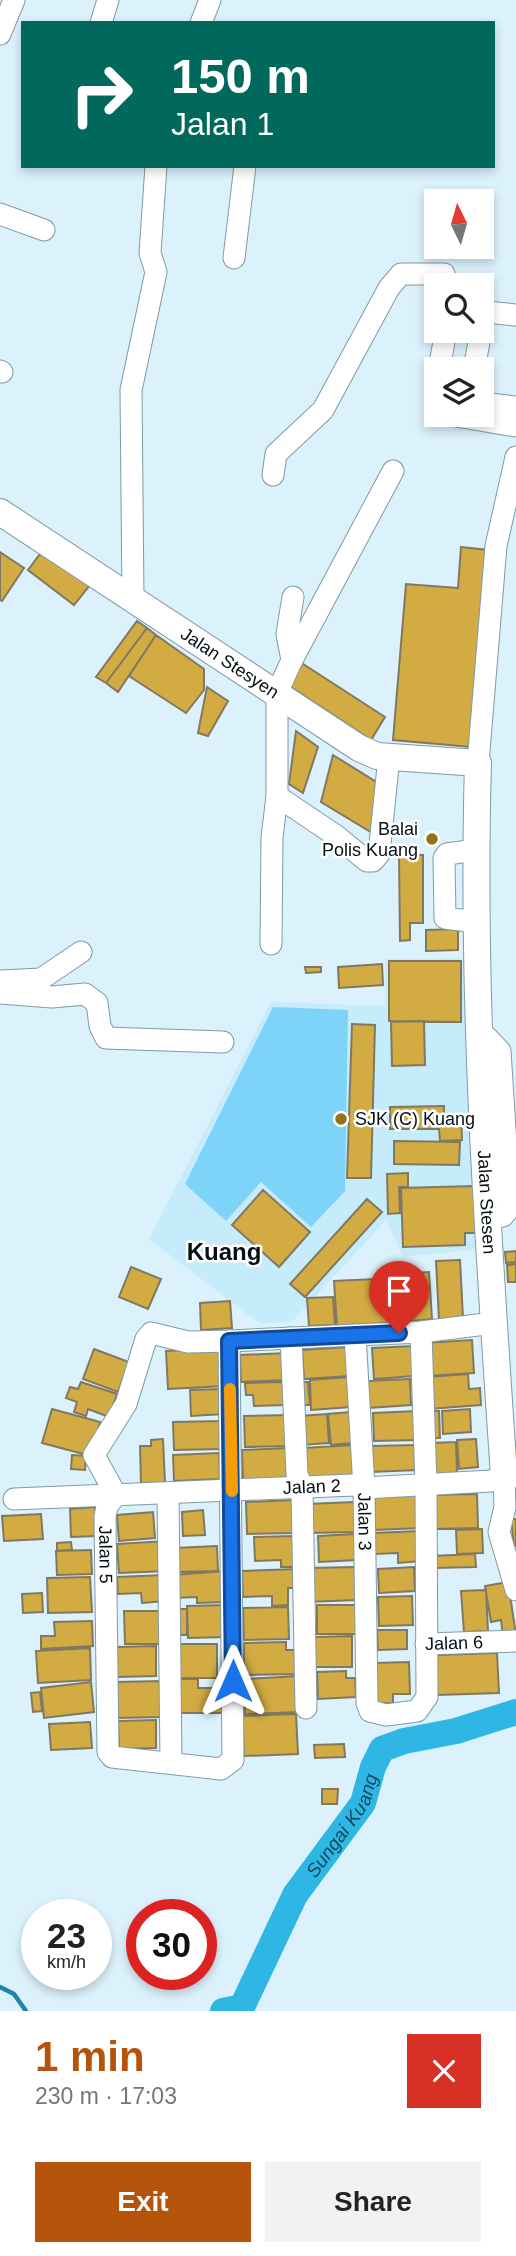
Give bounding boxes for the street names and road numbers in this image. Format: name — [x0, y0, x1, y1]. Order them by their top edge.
street label: Jalan Stesyen — [177, 624, 283, 702]
street label: Jalan Stesen — [474, 1150, 500, 1255]
street label: Jalan 2 — [282, 1476, 341, 1498]
street label: Jalan 3 — [354, 1493, 375, 1551]
street label: Jalan 5 — [95, 1525, 116, 1584]
street label: Jalan 6 — [425, 1632, 483, 1654]

